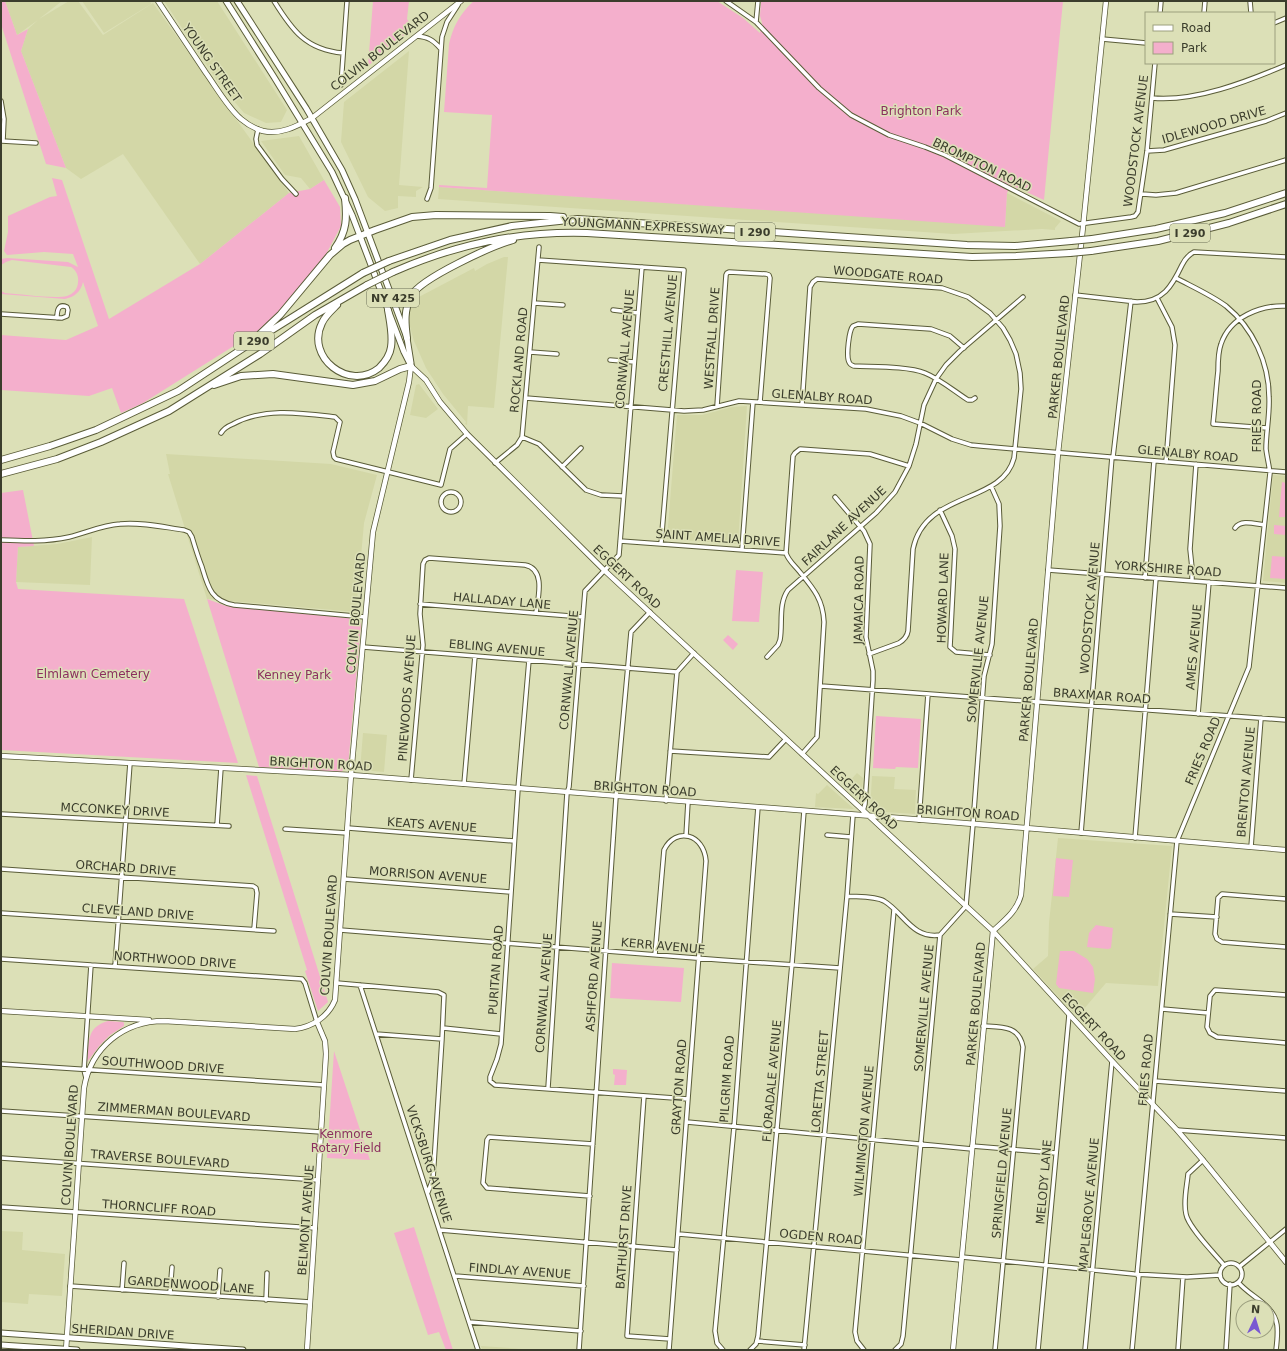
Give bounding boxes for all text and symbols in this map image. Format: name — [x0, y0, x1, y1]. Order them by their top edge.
street label: COLVIN BOULEVARD — [328, 8, 432, 94]
legend — [1145, 12, 1275, 64]
street label: YOUNG STREET — [179, 20, 245, 106]
text: Road — [1181, 21, 1211, 35]
text: Park — [1181, 41, 1207, 55]
street label: WOODSTOCK AVENUE — [1121, 74, 1151, 208]
street label: IDLEWOOD DRIVE — [1160, 103, 1268, 147]
park label: Brighton Park — [880, 104, 962, 118]
street label: BROMPTON ROAD — [930, 135, 1034, 195]
street label: YOUNGMANN EXPRESSWAY — [560, 215, 726, 237]
road number: I 290 — [735, 223, 775, 241]
road number: I 290 — [1170, 224, 1210, 242]
street label: WOODGATE ROAD — [832, 263, 944, 287]
street label: CRESTHILL AVENUE — [656, 274, 680, 392]
street label: WESTFALL DRIVE — [701, 286, 723, 390]
street label: CORNWALL AVENUE — [613, 288, 637, 410]
road number: NY 425 — [367, 289, 419, 307]
street label: PARKER BOULEVARD — [1046, 294, 1072, 420]
street label: ROCKLAND ROAD — [507, 306, 531, 414]
road number: I 290 — [234, 332, 274, 350]
street label: FRIES ROAD — [1250, 380, 1264, 452]
street label: GLENALBY ROAD — [771, 386, 873, 408]
street label: GLENALBY ROAD — [1137, 443, 1239, 465]
street label: FAIRLANE AVENUE — [799, 483, 889, 569]
street label: SAINT AMELIA DRIVE — [655, 527, 781, 549]
street label: WOODSTOCK AVENUE — [1077, 541, 1103, 675]
street label: EGGERT ROAD — [590, 542, 664, 612]
street label: COLVIN BOULEVARD — [344, 552, 368, 674]
street label: HOWARD LANE — [934, 552, 952, 644]
street label: JAMAICA ROAD — [851, 555, 867, 646]
street label: YORKSHIRE ROAD — [1113, 558, 1222, 580]
street label: HALLADAY LANE — [452, 590, 552, 612]
street label: SOMERVILLE AVENUE — [964, 595, 992, 723]
street label: AMES AVENUE — [1183, 603, 1205, 691]
street label: CORNWALL AVENUE — [557, 609, 581, 731]
street label: PARKER BOULEVARD — [1017, 617, 1041, 743]
street label: PINEWOODS AVENUE — [396, 634, 418, 762]
street label: EBLING AVENUE — [448, 637, 546, 659]
park label: Elmlawn Cemetery — [36, 667, 150, 681]
park label: Kenney Park — [257, 668, 331, 682]
street label: BRAXMAR ROAD — [1053, 686, 1151, 706]
street label: FRIES ROAD — [1182, 715, 1224, 787]
street label: BRENTON AVENUE — [1234, 726, 1258, 838]
street label: BRIGHTON ROAD — [269, 754, 373, 774]
street label: EGGERT ROAD — [827, 763, 901, 833]
street label: BRIGHTON ROAD — [593, 778, 697, 800]
street label: MCCONKEY DRIVE — [60, 800, 170, 820]
street label: BRIGHTON ROAD — [916, 802, 1020, 824]
street label: KEATS AVENUE — [387, 815, 477, 835]
street label: ORCHARD DRIVE — [75, 857, 177, 879]
street label: MORRISON AVENUE — [368, 864, 488, 886]
street label: COLVIN BOULEVARD — [318, 874, 340, 996]
street label: CLEVELAND DRIVE — [81, 901, 195, 923]
street label: ASHFORD AVENUE — [583, 920, 605, 1032]
street label: PURITAN ROAD — [486, 924, 506, 1016]
street label: CORNWALL AVENUE — [533, 932, 555, 1054]
street label: KERR AVENUE — [620, 935, 706, 957]
street label: PARKER BOULEVARD — [964, 941, 988, 1067]
street label: SOMERVILLE AVENUE — [911, 944, 937, 1072]
street label: NORTHWOOD DRIVE — [113, 949, 237, 971]
street label: EGGERT ROAD — [1059, 990, 1129, 1064]
street label: FLORADALE AVENUE — [760, 1019, 784, 1143]
street label: LORETTA STREET — [809, 1029, 832, 1134]
street label: FRIES ROAD — [1136, 1033, 1156, 1107]
street label: PILGRIM ROAD — [717, 1035, 737, 1123]
street label: GRAYTON ROAD — [669, 1038, 689, 1136]
street label: SOUTHWOOD DRIVE — [101, 1054, 225, 1076]
street label: WILMINGTON AVENUE — [851, 1065, 877, 1197]
street label: COLVIN BOULEVARD — [59, 1084, 81, 1206]
street label: ZIMMERMAN BOULEVARD — [97, 1100, 251, 1124]
street label: VICKSBURG AVENUE — [403, 1104, 455, 1224]
street label: SPRINGFIELD AVENUE — [989, 1107, 1015, 1239]
park label: Kenmore Rotary Field — [311, 1127, 381, 1155]
street label: MAPLEGROVE AVENUE — [1076, 1137, 1102, 1273]
street label: MELODY LANE — [1033, 1139, 1055, 1225]
street label: TRAVERSE BOULEVARD — [89, 1147, 230, 1171]
street label: BELMONT AVENUE — [295, 1164, 317, 1276]
street label: BATHURST DRIVE — [613, 1184, 635, 1290]
street label: THORNCLIFF ROAD — [100, 1197, 217, 1219]
street label: OGDEN ROAD — [779, 1226, 863, 1248]
street label: FINDLAY AVENUE — [468, 1260, 572, 1282]
street label: GARDENWOOD LANE — [127, 1274, 255, 1296]
north arrow — [1235, 1299, 1275, 1339]
text: N — [1251, 1303, 1261, 1316]
street label: SHERIDAN DRIVE — [71, 1321, 175, 1343]

